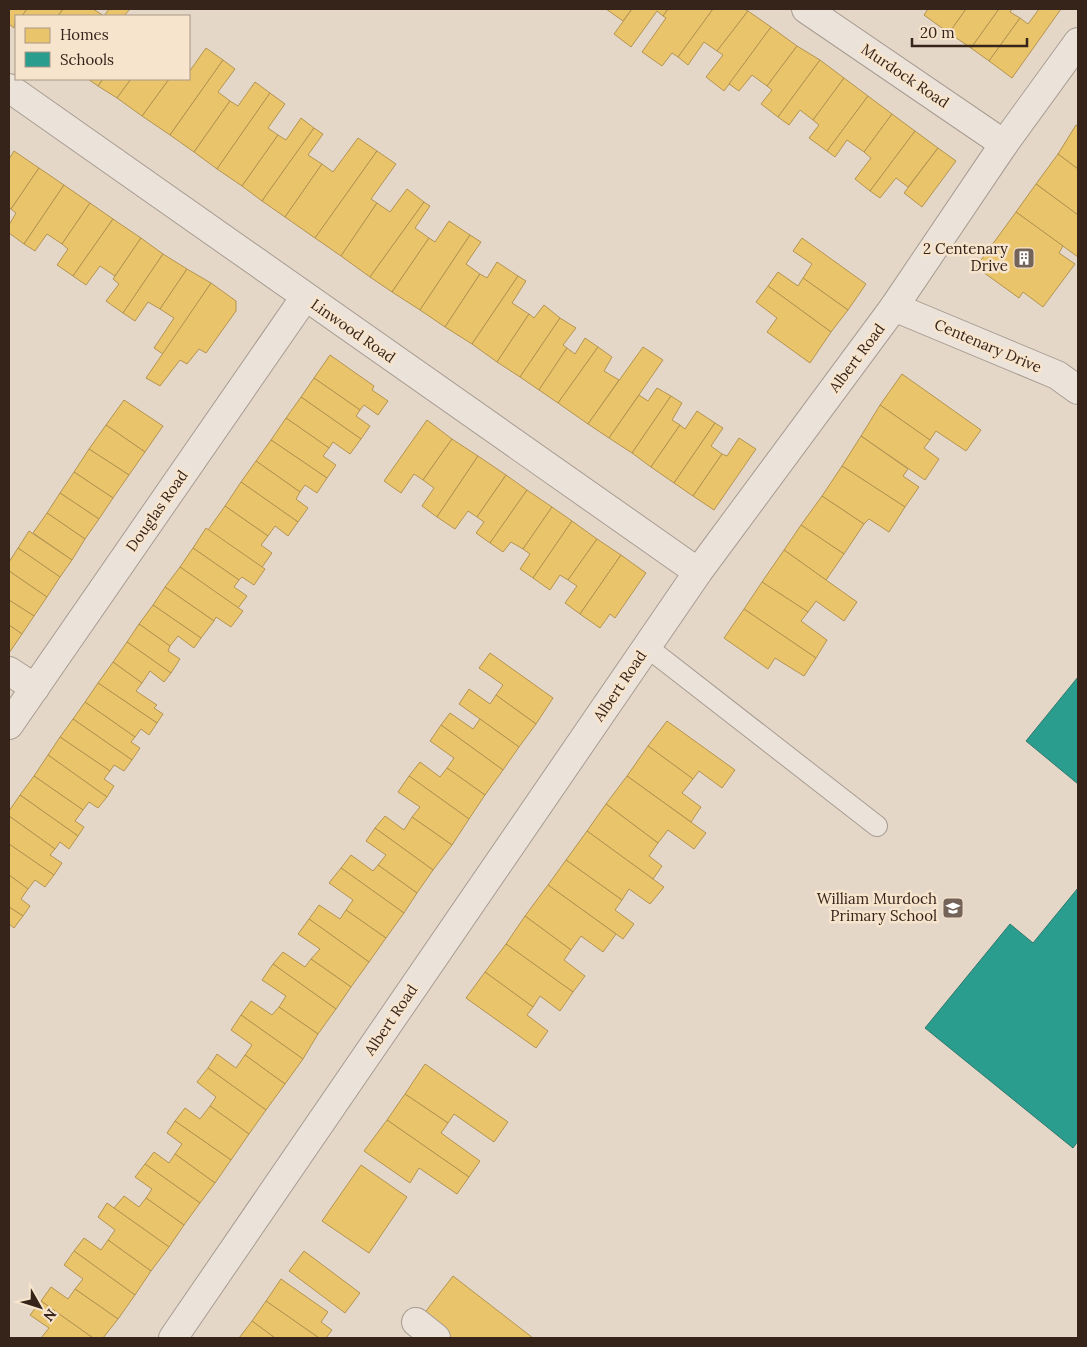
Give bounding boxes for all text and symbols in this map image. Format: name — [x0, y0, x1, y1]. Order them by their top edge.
legend — [15, 15, 190, 80]
scale bar — [912, 15, 1027, 47]
text: 20 m — [920, 23, 955, 42]
text: Homes — [60, 25, 109, 44]
street label: Murdock Road — [858, 39, 953, 112]
text: Schools — [60, 50, 114, 69]
place label: 2 Centenary Drive — [923, 239, 1008, 275]
building icon: 2 Centenary Drive — [1012, 246, 1036, 270]
street label: Linwood Road — [307, 294, 399, 367]
street label: Centenary Drive — [932, 314, 1045, 377]
street label: Albert Road — [824, 319, 889, 397]
street label: Douglas Road — [122, 466, 192, 555]
street label: Albert Road — [588, 647, 650, 726]
place label: William Murdoch Primary School — [817, 889, 937, 925]
school or university icon: William Murdoch Primary School — [941, 896, 965, 920]
street label: Albert Road — [359, 981, 421, 1060]
north arrow — [15, 1282, 65, 1332]
text: N — [40, 1305, 61, 1325]

